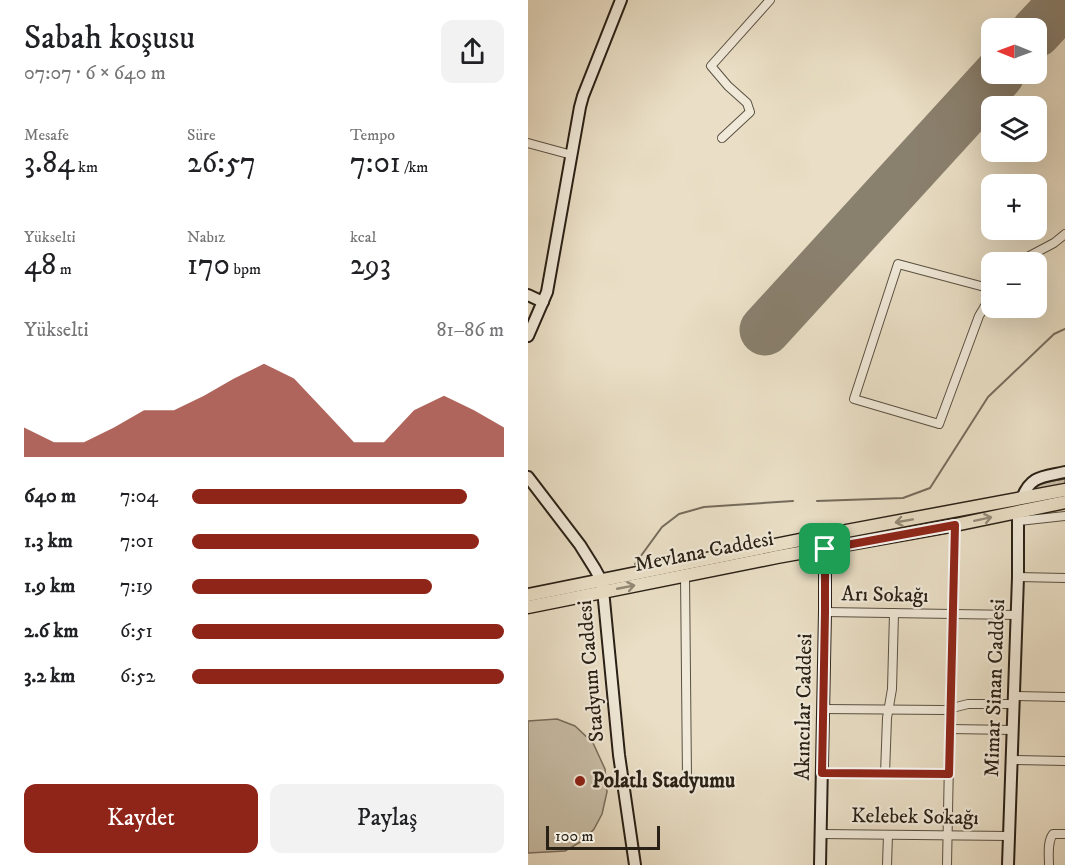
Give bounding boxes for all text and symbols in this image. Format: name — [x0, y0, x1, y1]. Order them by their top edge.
text: Sabah koşusu — [24, 18, 195, 59]
north arrow — [981, 18, 1047, 84]
map controls — [981, 18, 1047, 318]
button: share — [441, 20, 504, 83]
text: 07:07 · 6 × 640 m — [24, 61, 166, 86]
button: layers — [981, 96, 1047, 162]
text: Mesafe — [24, 125, 69, 145]
text: Süre — [187, 125, 216, 145]
text: Tempo — [350, 125, 395, 145]
text: 3.84 — [24, 145, 75, 182]
text: 26:57 — [187, 145, 256, 182]
text: 7:01 — [350, 145, 401, 182]
text: km — [75, 157, 98, 177]
text: /km — [401, 157, 428, 177]
button: + — [981, 174, 1047, 240]
text: Yükselti — [24, 227, 76, 247]
text: Nabız — [187, 227, 225, 247]
text: kcal — [350, 227, 376, 247]
text: 48 — [24, 247, 56, 284]
text: 170 — [187, 247, 230, 284]
text: 293 — [350, 247, 391, 284]
button: − — [981, 252, 1047, 318]
text: m — [56, 259, 72, 279]
text: bpm — [230, 259, 261, 279]
text: Yükselti — [24, 318, 89, 343]
text: 81–86 m — [436, 318, 504, 343]
text: 640 m — [24, 484, 76, 509]
text: 7:04 — [120, 484, 158, 509]
one-way arrow — [973, 513, 992, 525]
one-way arrow — [895, 516, 915, 527]
pin — [799, 523, 850, 574]
street label: Mevlana Caddesi — [632, 526, 776, 578]
text: 1.3 km — [24, 529, 73, 554]
text: 7:01 — [120, 529, 154, 554]
icon: arrive — [808, 532, 841, 565]
text: 1.9 km — [24, 574, 75, 599]
text: 7:19 — [120, 574, 153, 599]
one-way arrow — [616, 581, 636, 592]
street label: Arı Sokağı — [841, 581, 929, 609]
street label: Mimar Sinan Caddesi — [979, 598, 1011, 778]
street label: Stadyum Caddesi — [572, 599, 610, 743]
text: 2.6 km — [24, 619, 79, 644]
text: 6:51 — [120, 619, 153, 644]
street label: Akıncılar Caddesi — [790, 633, 818, 781]
text: 3.2 km — [24, 664, 75, 689]
text: 6:52 — [120, 664, 155, 689]
place label: Polatlı Stadyumu — [592, 768, 735, 794]
marker: Polatlı Stadyumu — [573, 774, 587, 788]
button: Kaydet — [24, 784, 258, 853]
button: Paylaş — [270, 784, 504, 853]
street label: Kelebek Sokağı — [851, 803, 979, 831]
scale bar — [546, 823, 660, 850]
text: 100 m — [555, 826, 594, 846]

